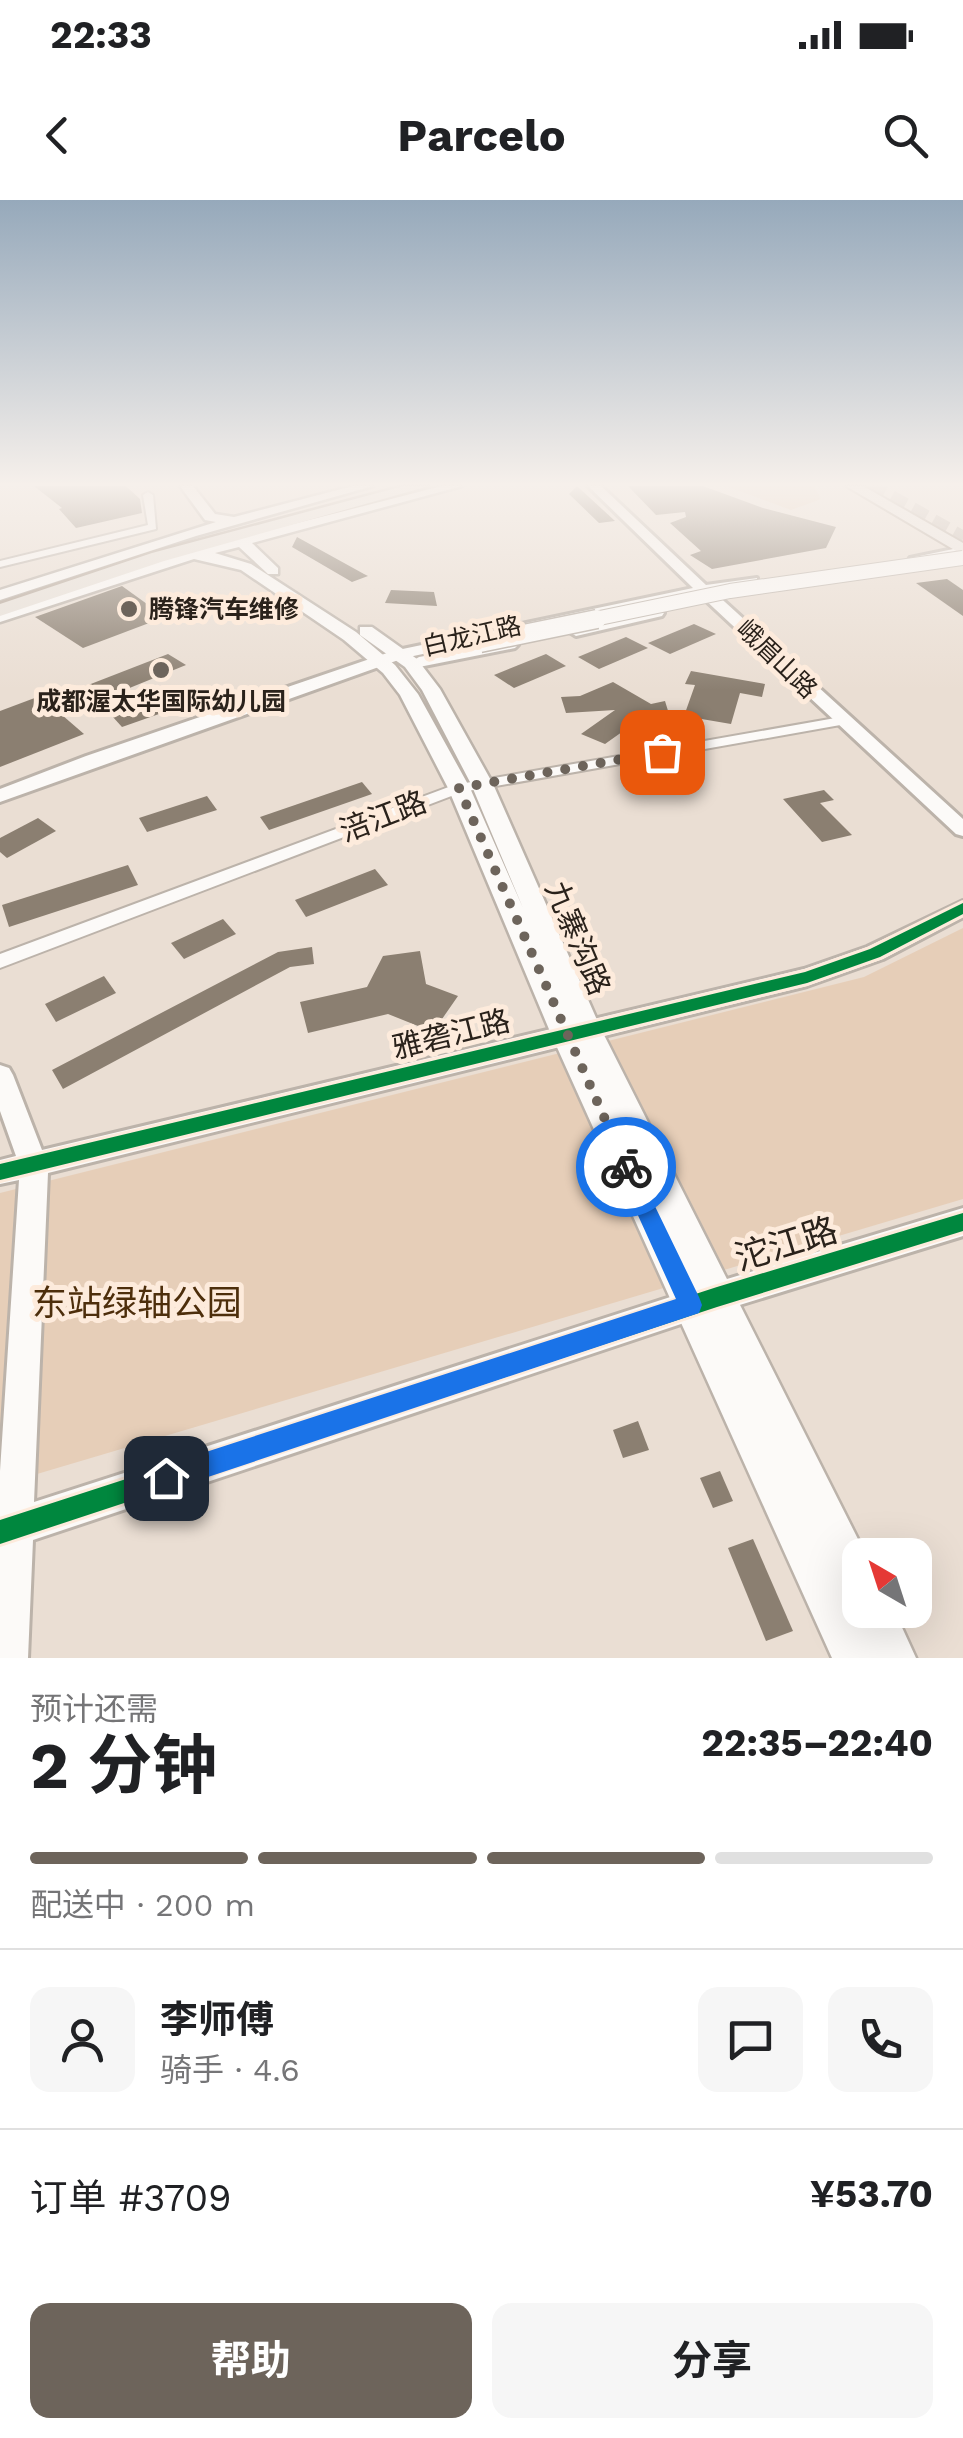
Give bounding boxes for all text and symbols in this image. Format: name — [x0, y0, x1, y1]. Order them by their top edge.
text: 22:33 — [50, 13, 152, 57]
icon: back — [30, 108, 85, 163]
icon: search — [878, 108, 933, 163]
text: Parcelo — [397, 109, 566, 162]
place label: 腾锋汽车维修 — [149, 595, 299, 624]
marker: 腾锋汽车维修 — [118, 598, 140, 620]
street label: 白龙江路 — [420, 611, 524, 661]
street label: 峨眉山路 — [731, 614, 823, 704]
marker: 成都渥太华国际幼儿园 — [150, 659, 172, 681]
place label: 成都渥太华国际幼儿园 — [36, 687, 286, 716]
pin — [620, 710, 705, 795]
icon: bag — [635, 725, 690, 780]
street label: 涪江路 — [335, 784, 431, 848]
street label: 九寨沟路 — [538, 876, 618, 1000]
street label: 雅砻江路 — [389, 1003, 513, 1065]
courier — [576, 1117, 676, 1217]
icon: bike — [599, 1140, 654, 1195]
street label: 沱江路 — [730, 1209, 842, 1279]
park label: 东站绿轴公园 — [32, 1282, 242, 1324]
pin — [124, 1436, 209, 1521]
icon: home — [139, 1451, 194, 1506]
north arrow — [842, 1538, 932, 1628]
map controls — [842, 1538, 932, 1628]
text: 预计还需 — [30, 1690, 158, 1728]
text: 22:35–22:40 — [701, 1721, 933, 1765]
text: 2 分钟 — [30, 1728, 217, 1804]
text: 配送中 · 200 m — [30, 1886, 255, 1924]
button: person — [30, 1987, 135, 2092]
button: chat — [698, 1987, 803, 2092]
button: phone — [828, 1987, 933, 2092]
text: 李师傅 — [160, 1998, 274, 2042]
text: 骑手 · 4.6 — [160, 2051, 300, 2089]
text: ¥53.70 — [810, 2172, 933, 2216]
text: 订单 #3709 — [30, 2176, 232, 2220]
button: 帮助 — [30, 2303, 472, 2418]
button: 分享 — [492, 2303, 933, 2418]

